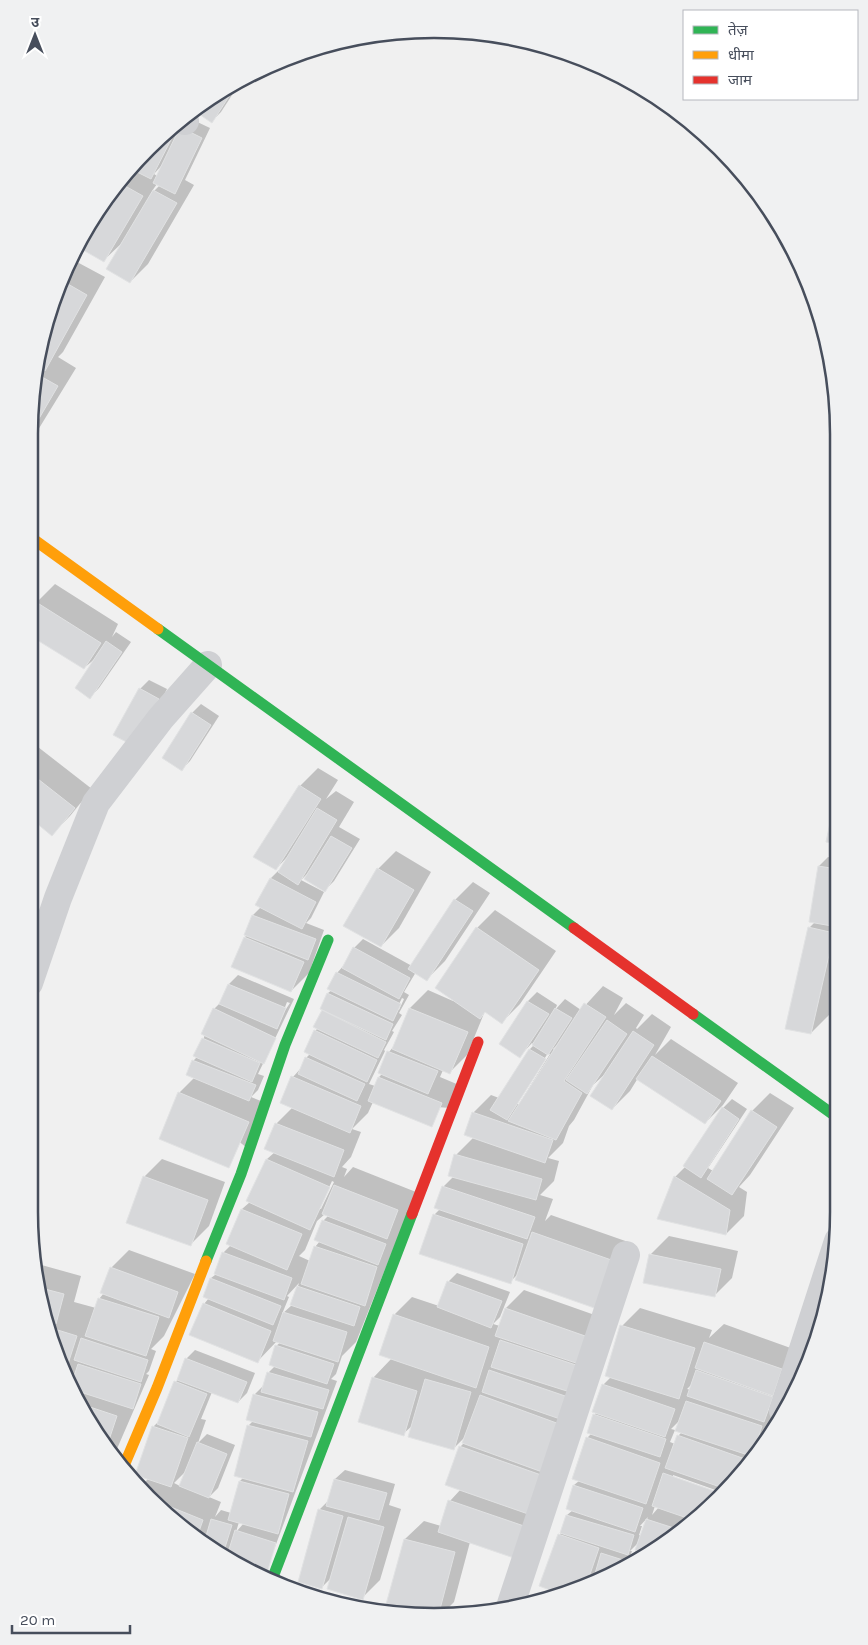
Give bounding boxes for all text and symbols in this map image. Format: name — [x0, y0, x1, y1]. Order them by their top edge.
north arrow — [10, 10, 60, 60]
legend — [683, 10, 858, 100]
text: उ — [31, 14, 40, 31]
text: तेज़ — [728, 21, 749, 39]
text: धीमा — [728, 46, 755, 64]
text: जाम — [728, 71, 753, 89]
scale bar — [12, 1602, 130, 1634]
text: 20 m — [20, 1611, 55, 1629]

